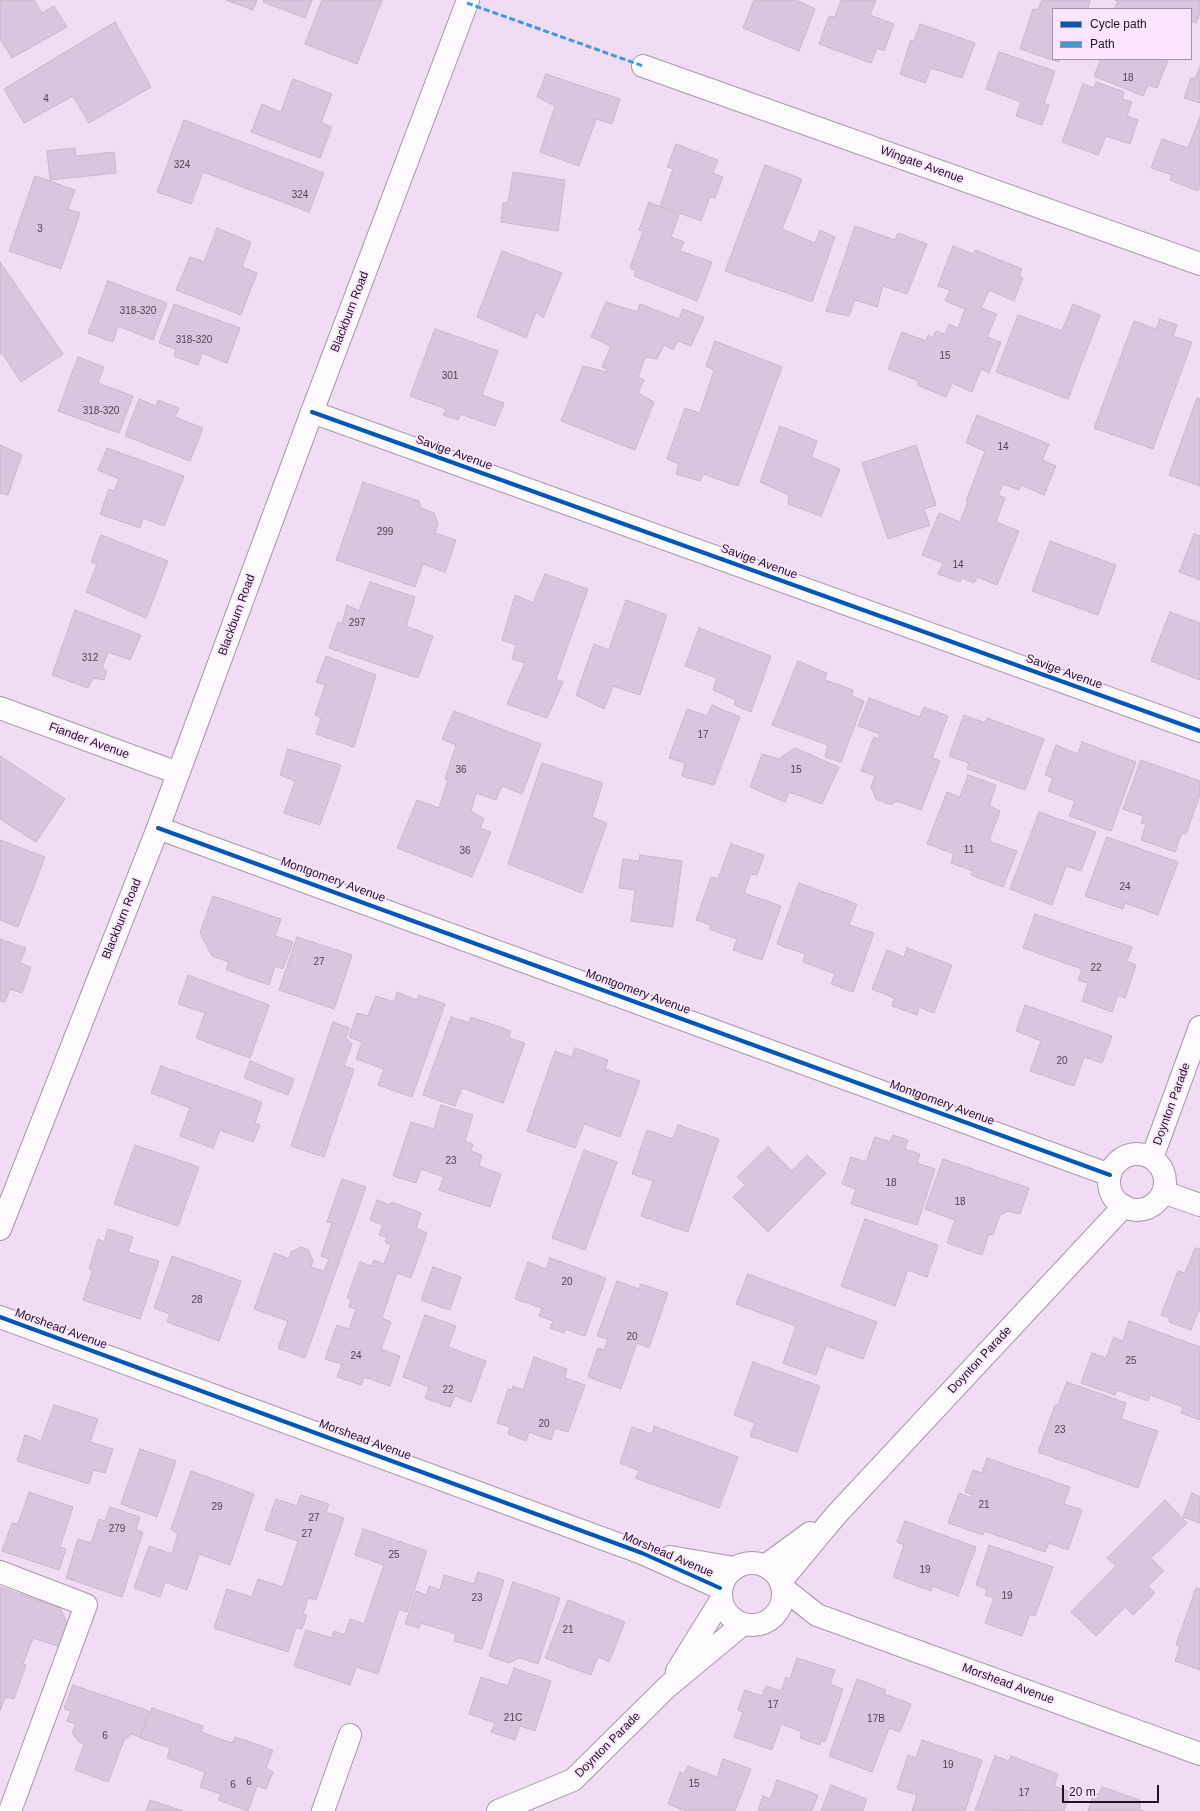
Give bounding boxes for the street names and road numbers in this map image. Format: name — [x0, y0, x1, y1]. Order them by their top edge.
street label: Wingate Avenue — [878, 143, 966, 187]
street label: Blackburn Road — [328, 270, 372, 354]
street label: Savige Avenue — [414, 432, 494, 474]
street label: Savige Avenue — [719, 541, 799, 583]
street label: Blackburn Road — [216, 572, 258, 658]
street label: Savige Avenue — [1024, 651, 1104, 693]
street label: Fiander Avenue — [47, 720, 131, 762]
street label: Montgomery Avenue — [279, 854, 387, 906]
street label: Blackburn Road — [99, 877, 145, 961]
street label: Montgomery Avenue — [584, 966, 692, 1018]
street label: Doynton Parade — [1150, 1061, 1194, 1147]
street label: Montgomery Avenue — [888, 1077, 996, 1129]
street label: Morshead Avenue — [13, 1306, 109, 1352]
street label: Doynton Parade — [945, 1323, 1015, 1397]
street label: Morshead Avenue — [317, 1417, 413, 1463]
street label: Morshead Avenue — [620, 1529, 716, 1581]
street label: Morshead Avenue — [960, 1661, 1056, 1707]
street label: Doynton Parade — [572, 1709, 644, 1781]

